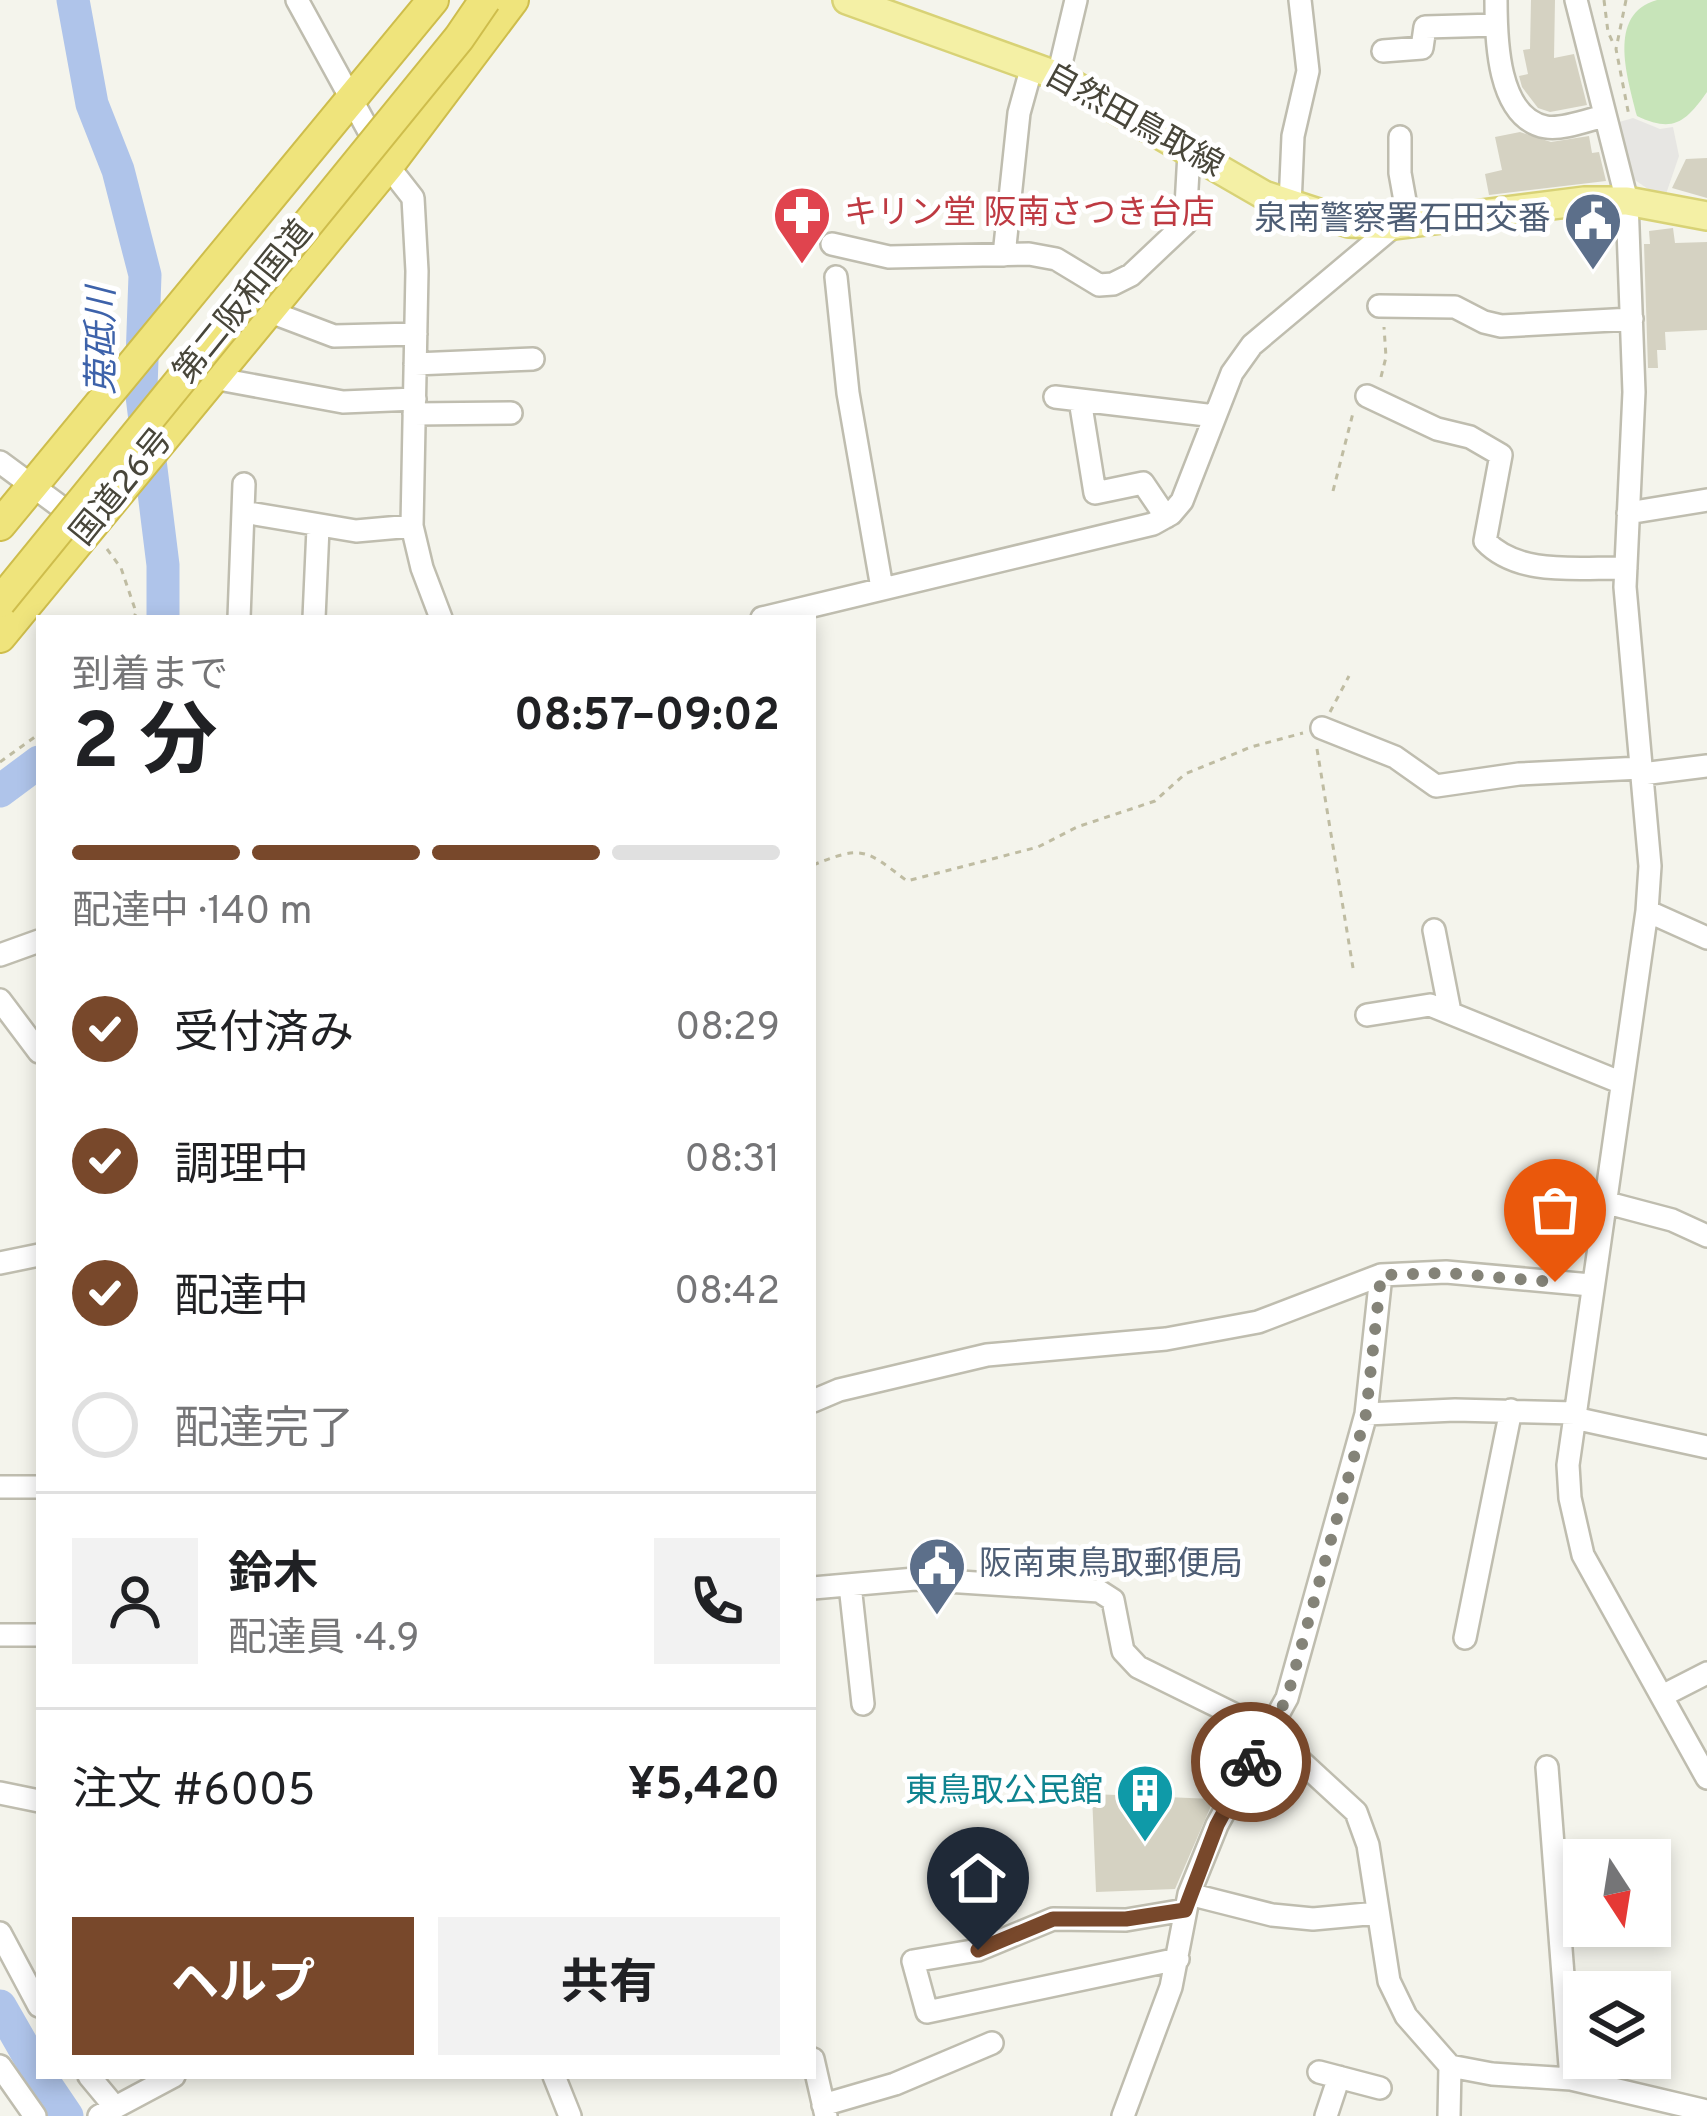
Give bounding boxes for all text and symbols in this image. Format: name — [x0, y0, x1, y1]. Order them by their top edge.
street label: 自然田鳥取線 — [1036, 56, 1230, 188]
pharmacy icon: キリン堂 阪南さつき台店 — [771, 184, 833, 266]
public building icon: 泉南警察署石田交番 — [1562, 190, 1624, 272]
place label: キリン堂 阪南さつき台店 — [844, 194, 1215, 236]
place label: 泉南警察署石田交番 — [1254, 200, 1551, 242]
street label: 第二阪和国道 — [166, 213, 324, 393]
water label: 莵砥川 — [81, 283, 127, 395]
street label: 国道26号 — [63, 421, 183, 555]
text: 到着まで — [72, 653, 228, 702]
text: 08:57–09:02 — [514, 689, 780, 746]
text: 2 分 — [72, 697, 217, 796]
text: 配達中 · 140 m — [72, 889, 313, 938]
icon: check — [72, 996, 138, 1062]
text: 08:29 — [675, 1005, 780, 1054]
text: 受付済み — [174, 1007, 354, 1064]
icon: check — [72, 1128, 138, 1194]
text: 08:31 — [684, 1137, 780, 1186]
text: 調理中 — [174, 1139, 309, 1196]
pin — [1504, 1159, 1606, 1282]
icon: bag — [1522, 1177, 1588, 1243]
icon: check — [72, 1260, 138, 1326]
text: 08:42 — [674, 1269, 780, 1318]
text: 配達中 — [174, 1271, 309, 1328]
text: 配達完了 — [174, 1403, 354, 1460]
public building icon: 阪南東鳥取郵便局 — [906, 1535, 968, 1617]
button: person — [72, 1538, 198, 1664]
button: phone — [654, 1538, 780, 1664]
place label: 阪南東鳥取郵便局 — [979, 1545, 1243, 1587]
text: 鈴木 — [228, 1548, 318, 1605]
text: 配達員 · 4.9 — [228, 1616, 420, 1665]
courier — [1191, 1702, 1311, 1822]
icon: bike — [1218, 1729, 1284, 1795]
text: ¥5,420 — [628, 1758, 780, 1815]
building icon: 東鳥取公民館 — [1114, 1762, 1176, 1844]
text: 注文 #6005 — [72, 1764, 316, 1821]
place label: 東鳥取公民館 — [905, 1772, 1103, 1814]
pin — [927, 1827, 1029, 1950]
north arrow — [1563, 1839, 1671, 1947]
map controls — [1563, 1839, 1671, 2079]
icon: home — [945, 1845, 1011, 1911]
button: ヘルプ — [72, 1917, 414, 2055]
button: 共有 — [438, 1917, 780, 2055]
button: layers — [1563, 1971, 1671, 2079]

